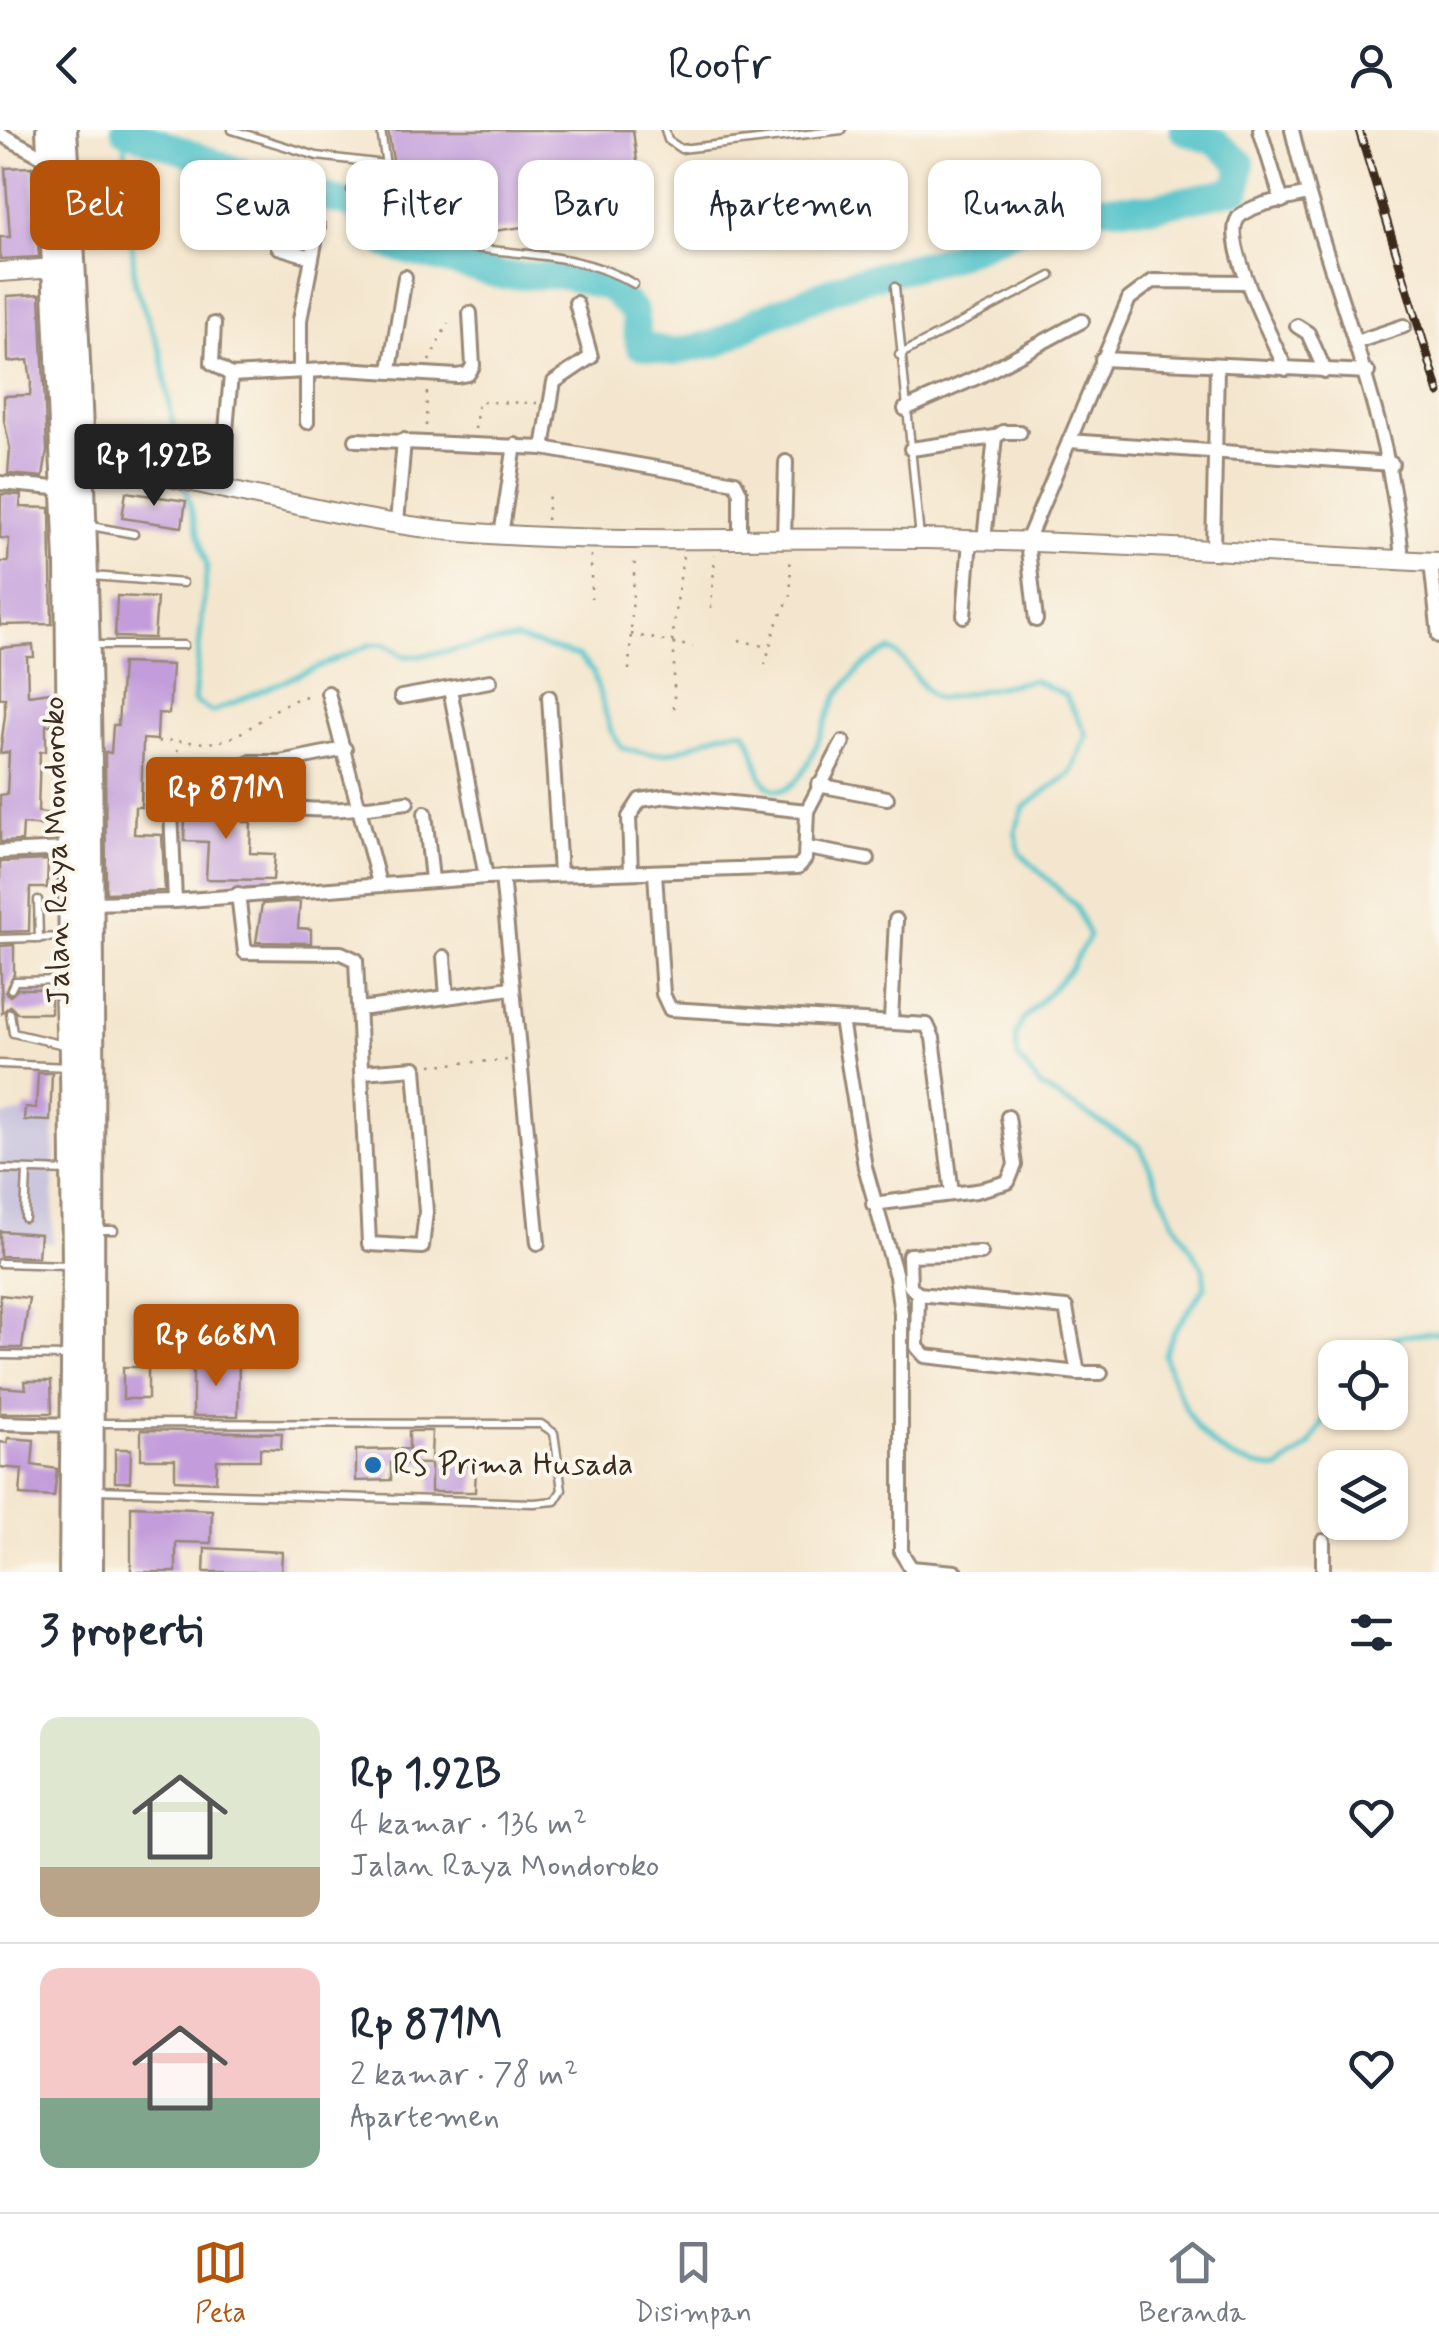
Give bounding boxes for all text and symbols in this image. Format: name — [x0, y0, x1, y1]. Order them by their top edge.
text: Roofr — [668, 36, 771, 95]
icon: back — [40, 38, 95, 93]
icon: person — [1344, 38, 1399, 93]
chip: Beli — [30, 160, 160, 250]
chip: Sewa — [180, 160, 326, 250]
chip: Filter — [346, 160, 498, 250]
chip: Baru — [518, 160, 654, 250]
chip: Apartemen — [674, 160, 908, 250]
chip: Rumah — [928, 160, 1101, 250]
pin: Rp 1.92B — [51, 424, 257, 509]
text: Rp 1.92B — [96, 435, 212, 477]
street label: Jalan Raya Mondoroko — [33, 696, 81, 1006]
pin: Rp 871M — [134, 757, 318, 842]
text: Rp 871M — [168, 768, 284, 810]
pin: Rp 668M — [124, 1304, 308, 1389]
text: Rp 668M — [156, 1315, 276, 1357]
map controls — [1318, 1340, 1408, 1540]
button: locate — [1318, 1340, 1408, 1430]
place label: RS Prima Husada — [393, 1444, 633, 1486]
button: layers — [1318, 1450, 1408, 1540]
marker: RS Prima Husada — [362, 1454, 384, 1476]
text: 3 properti — [40, 1605, 203, 1660]
icon: filters — [1344, 1605, 1399, 1660]
text: Rp 1.92B — [350, 1748, 501, 1803]
icon: home — [120, 1757, 240, 1877]
icon: heart — [1344, 1790, 1399, 1845]
text: 4 kamar · 136 m² — [350, 1803, 587, 1845]
text: Jalan Raya Mondoroko — [350, 1845, 659, 1887]
text: Rp 871M — [350, 1999, 502, 2054]
icon: home — [120, 2008, 240, 2128]
icon: heart — [1344, 2041, 1399, 2096]
text: 2 kamar · 78 m² — [350, 2054, 578, 2096]
text: Apartemen — [350, 2096, 500, 2138]
tab: Peta — [193, 2235, 248, 2332]
tab: Disimpan — [635, 2235, 752, 2332]
tab: Beranda — [1138, 2235, 1246, 2332]

